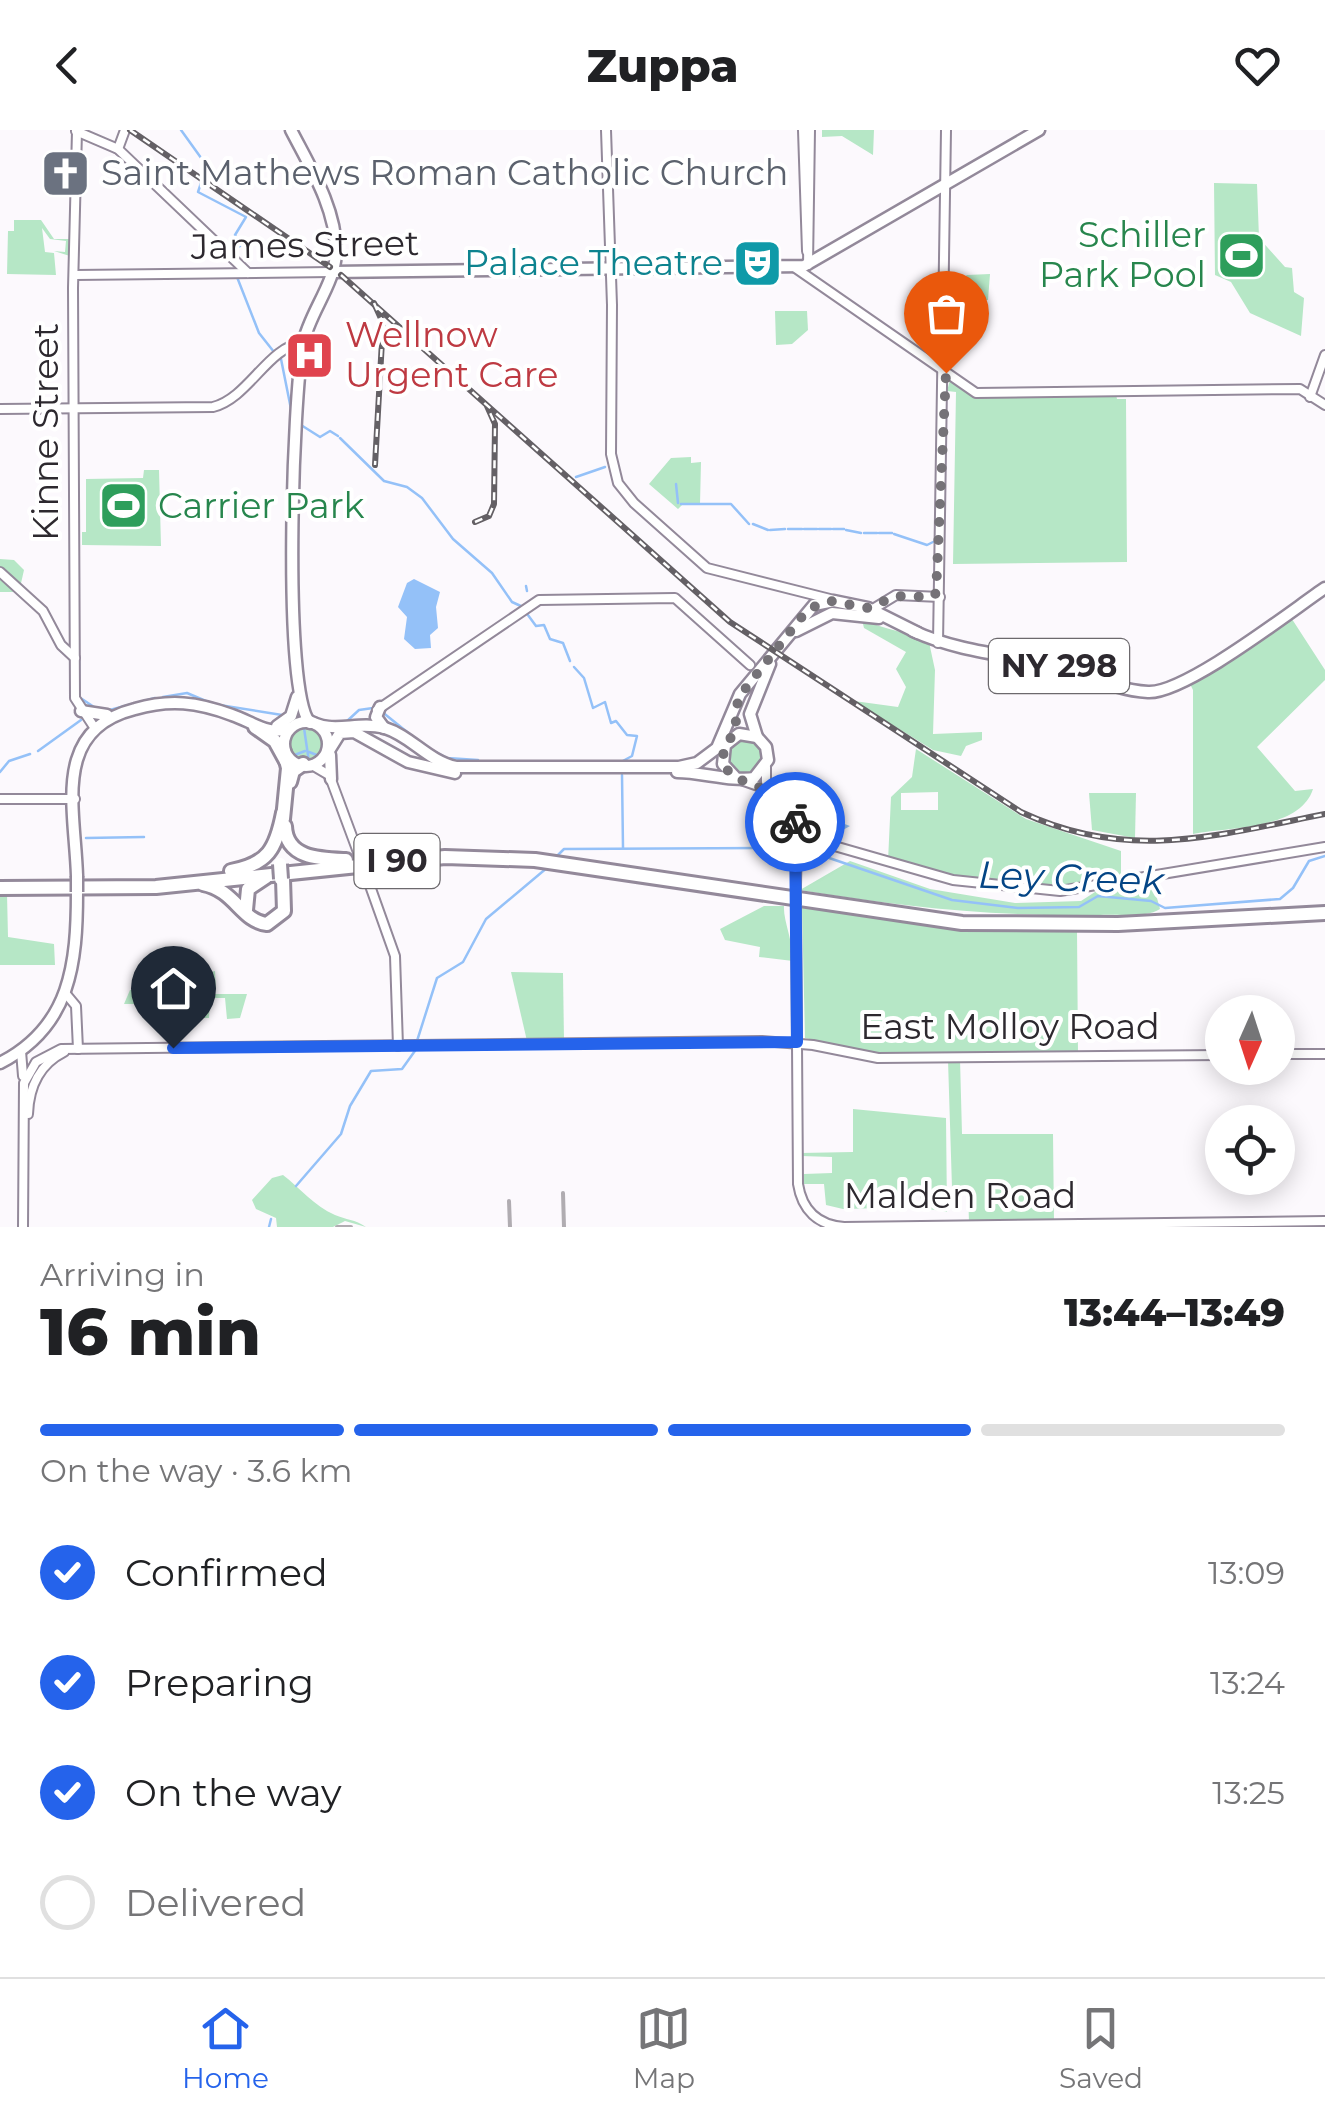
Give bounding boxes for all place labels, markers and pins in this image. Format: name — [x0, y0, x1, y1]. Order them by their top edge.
church icon: Saint Mathews Roman Catholic Church — [40, 147, 92, 199]
place label: Saint Mathews Roman Catholic Church — [101, 151, 788, 194]
place label: Schiller Park Pool — [1039, 213, 1206, 296]
sports icon: Schiller Park Pool — [1215, 229, 1267, 281]
theatre icon: Palace Theatre — [732, 237, 784, 289]
place label: Palace Theatre — [464, 241, 723, 284]
pin — [904, 271, 989, 374]
place label: Wellnow Urgent Care — [345, 313, 558, 396]
hospital icon: Wellnow Urgent Care — [284, 329, 336, 381]
sports icon: Carrier Park — [97, 480, 149, 532]
place label: Carrier Park — [158, 484, 365, 527]
pin — [131, 946, 216, 1049]

